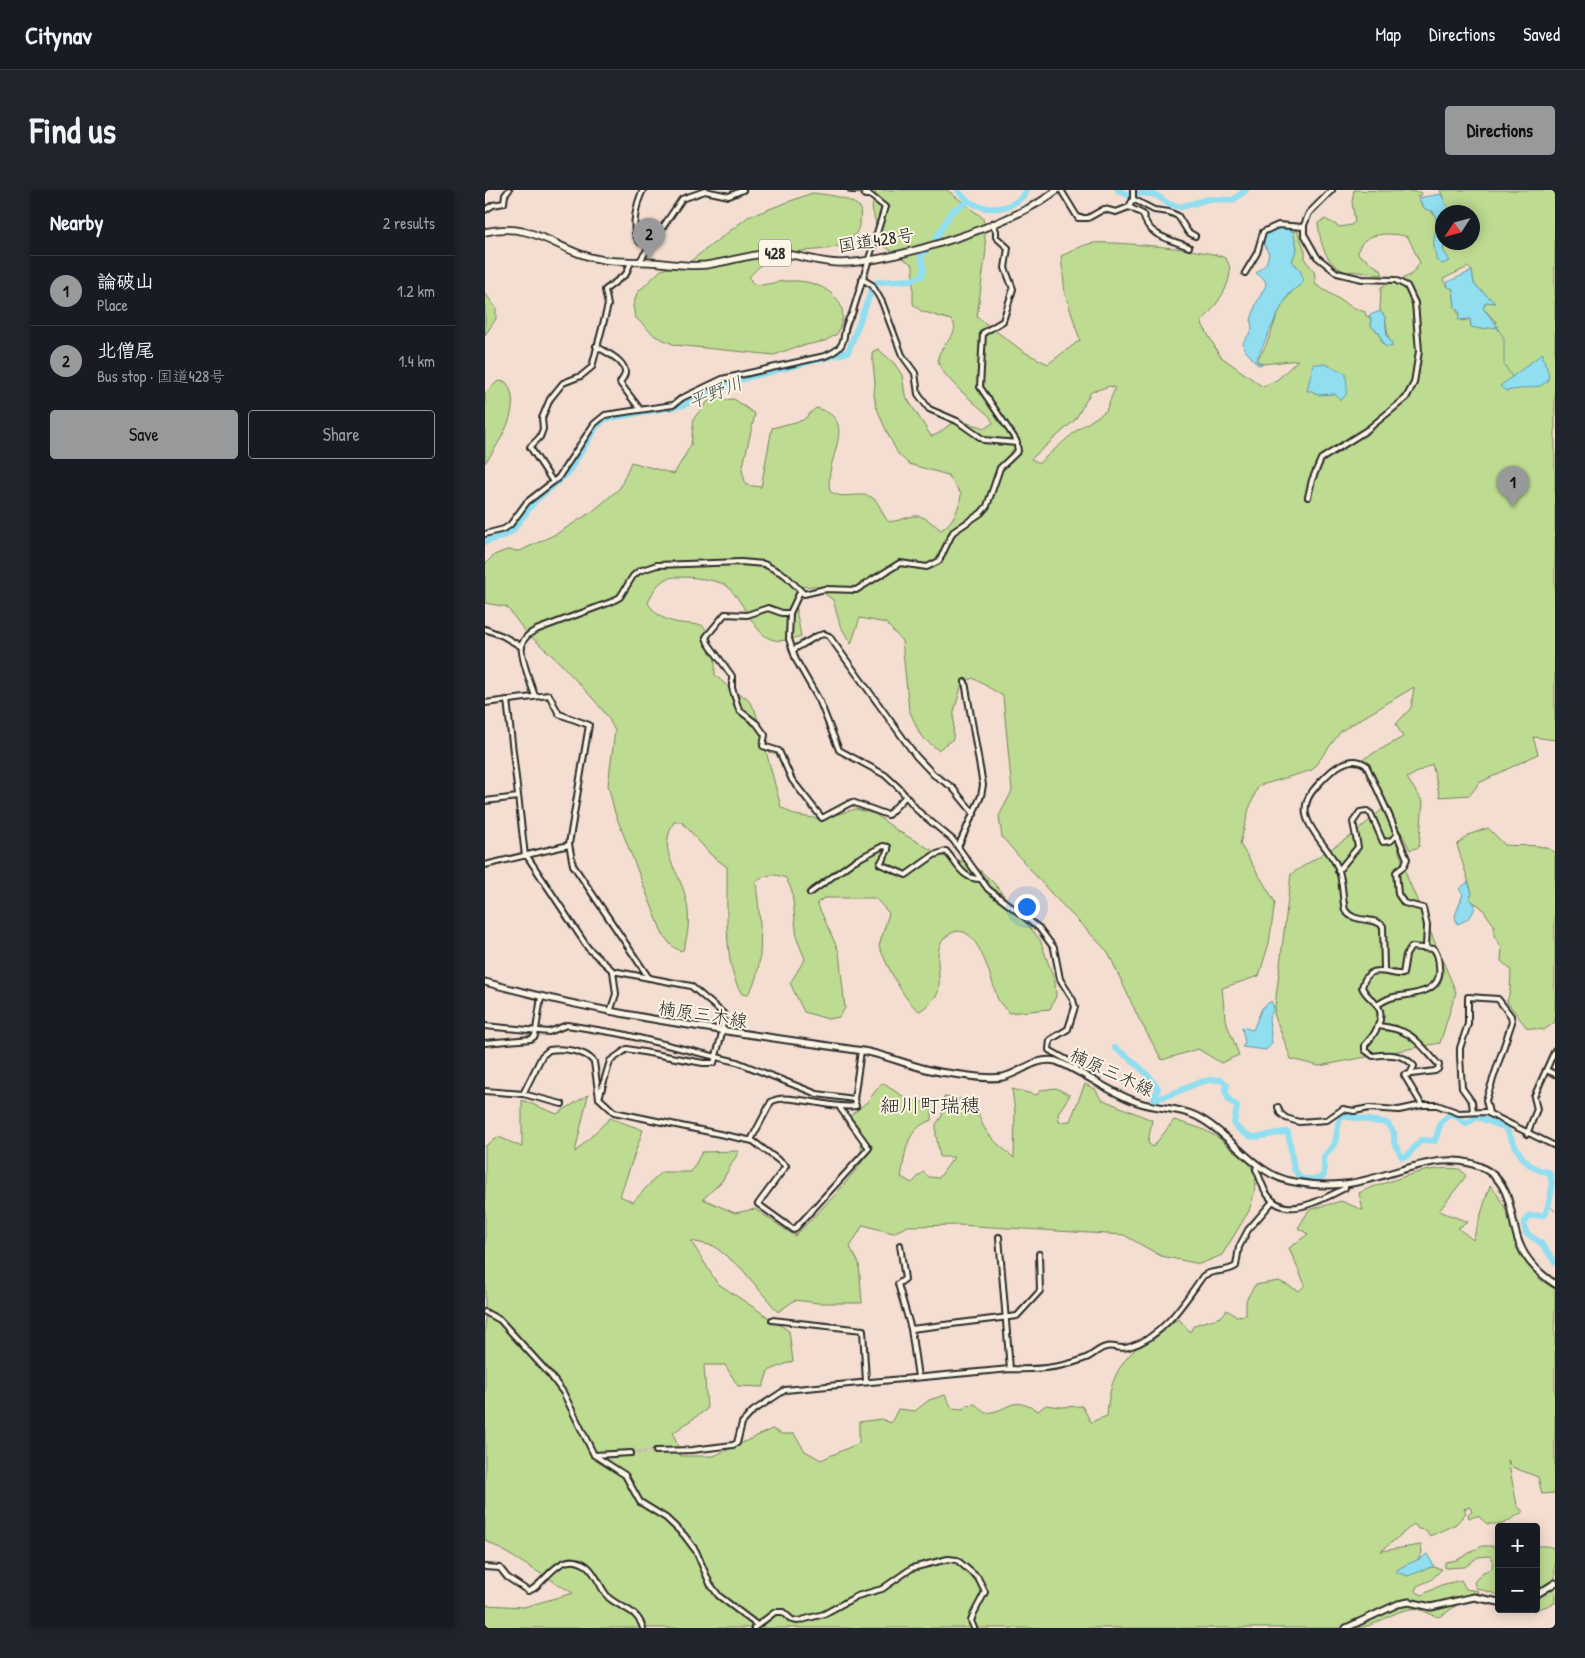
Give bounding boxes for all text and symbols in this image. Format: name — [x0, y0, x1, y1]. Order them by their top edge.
text: Citynav — [25, 19, 92, 51]
text: Map — [1376, 22, 1401, 47]
text: Directions — [1429, 22, 1495, 47]
text: Saved — [1523, 22, 1560, 47]
button: Directions — [1445, 106, 1555, 155]
text: Find us — [30, 107, 116, 154]
north arrow — [1435, 205, 1480, 250]
text: Nearby — [50, 208, 103, 237]
text: 2 results — [383, 212, 435, 234]
pin: 2 — [633, 218, 665, 259]
street label: 国道428号 — [836, 222, 916, 258]
road number: 428 — [759, 239, 791, 266]
text: 論破山 — [97, 268, 154, 294]
text: 1 — [63, 280, 69, 302]
text: 1.2 km — [397, 280, 435, 302]
text: Place — [97, 294, 128, 316]
text: 北僧尾 — [97, 337, 154, 363]
text: 2 — [62, 350, 70, 372]
text: 1.4 km — [399, 350, 435, 372]
text: Bus stop · 国道428号 — [97, 365, 225, 387]
water label: 平野川 — [684, 369, 746, 415]
button: Save — [50, 410, 238, 459]
button: Share — [248, 410, 435, 459]
pin: 1 — [1497, 466, 1529, 507]
your location — [1014, 894, 1040, 920]
street label: 楠原三木線 — [657, 995, 749, 1033]
street label: 楠原三木線 — [1066, 1042, 1158, 1102]
district label: 細川町瑞穂 — [880, 1091, 980, 1118]
map controls — [1495, 1523, 1540, 1613]
button: + — [1495, 1523, 1540, 1568]
button: − — [1495, 1568, 1540, 1613]

